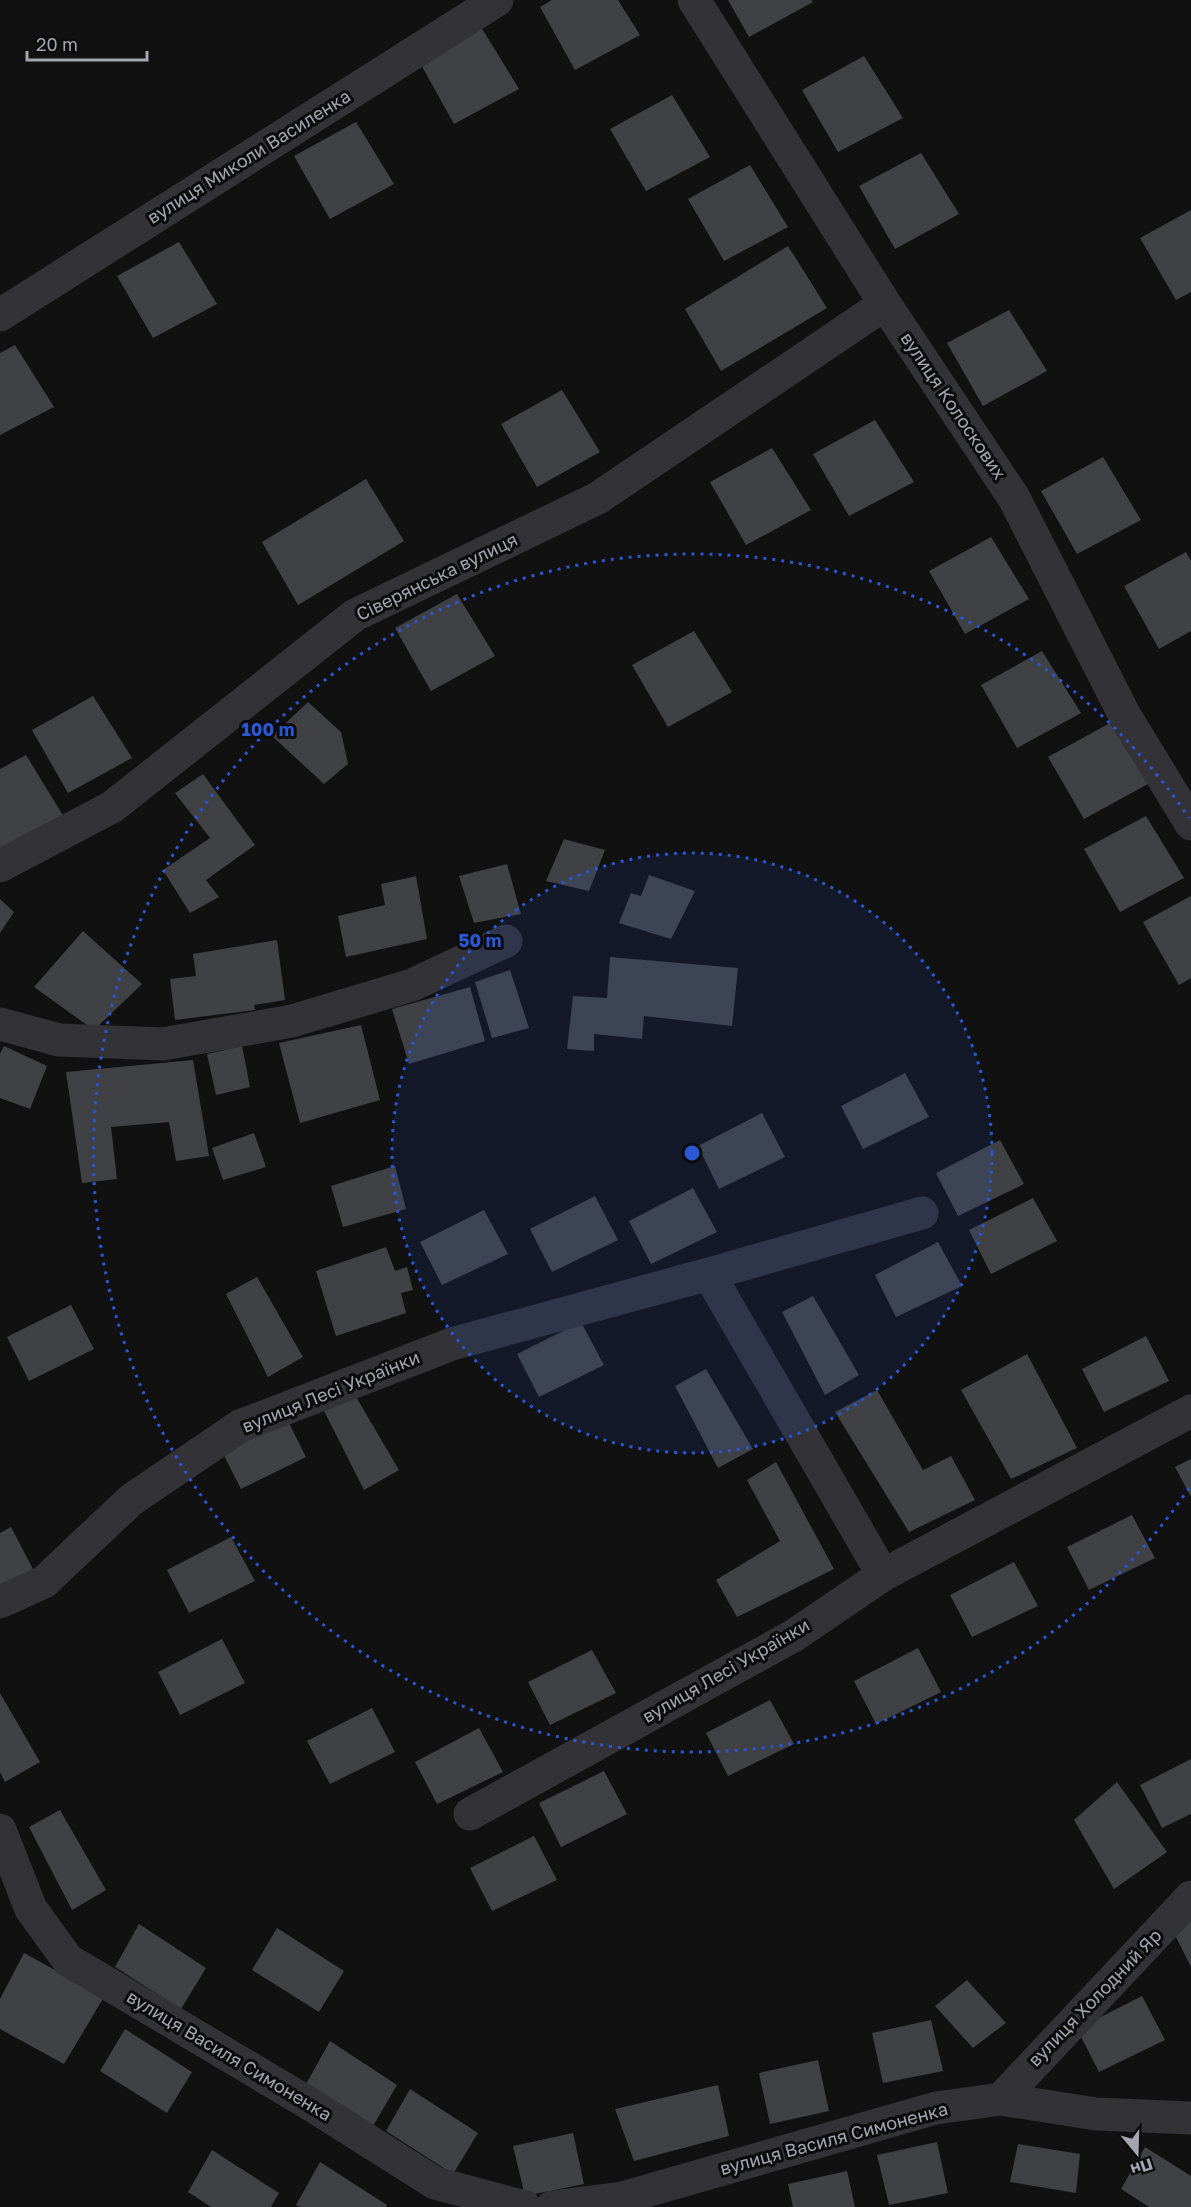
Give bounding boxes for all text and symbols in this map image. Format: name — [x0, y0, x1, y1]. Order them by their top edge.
scale bar — [27, 24, 147, 62]
text: 20 m — [36, 33, 78, 55]
street label: вулиця Миколи Василенка — [143, 84, 354, 228]
street label: вулиця Колоскових — [896, 328, 1011, 483]
street label: Сіверянська вулиця — [352, 527, 521, 625]
text: 100 m — [242, 718, 294, 740]
text: 50 m — [459, 929, 501, 951]
centre of rings — [682, 1143, 702, 1163]
street label: вулиця Лесі Українки — [239, 1345, 423, 1437]
street label: вулиця Лесі Українки — [638, 1613, 813, 1727]
street label: вулиця Холодний Яр — [1023, 1924, 1165, 2070]
street label: вулиця Василя Симоненка — [123, 1985, 336, 2125]
street label: вулиця Василя Симоненка — [717, 2097, 950, 2179]
north arrow — [1107, 2123, 1167, 2183]
text: Пн — [1128, 2154, 1155, 2180]

